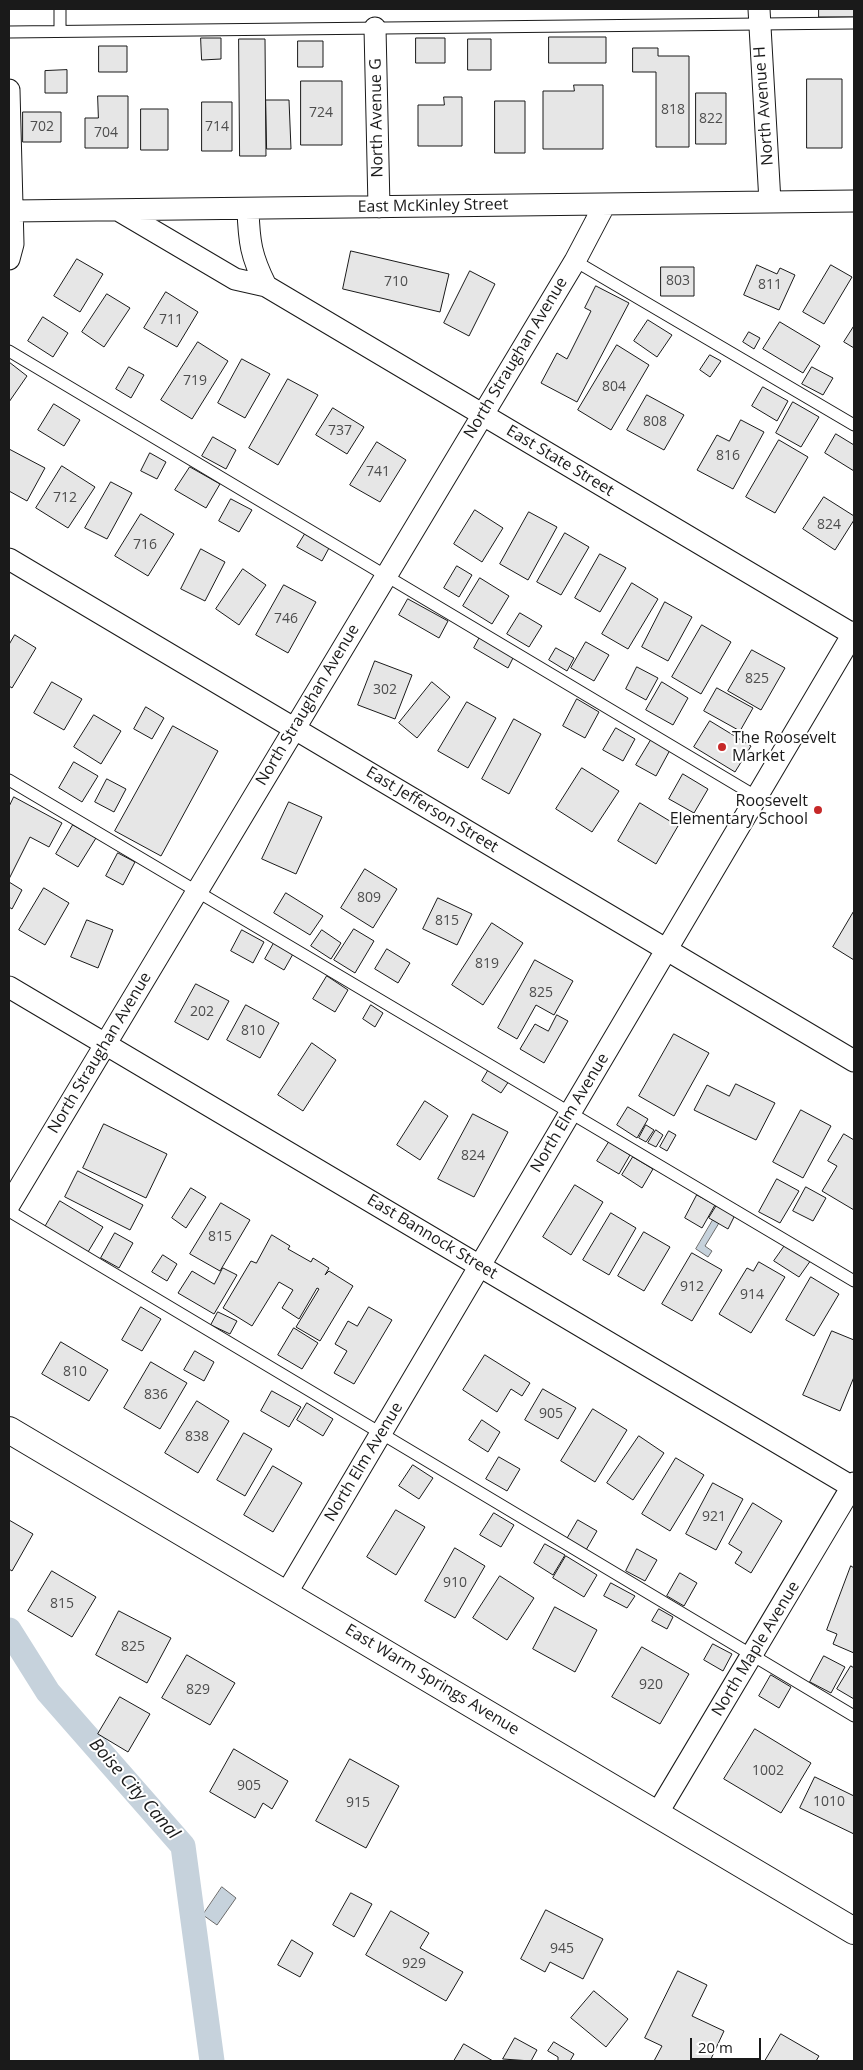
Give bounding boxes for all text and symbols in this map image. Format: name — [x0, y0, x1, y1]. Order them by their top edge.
street label: North Avenue H — [750, 46, 778, 166]
street label: North Avenue G — [366, 58, 388, 178]
house number: 818 — [661, 102, 685, 118]
house number: 724 — [309, 105, 333, 121]
house number: 822 — [699, 111, 723, 127]
house number: 702 — [30, 119, 54, 135]
house number: 714 — [205, 119, 229, 135]
house number: 704 — [94, 125, 118, 141]
street label: East McKinley Street — [357, 195, 509, 217]
house number: 803 — [666, 273, 690, 289]
house number: 710 — [384, 274, 408, 290]
street label: North Straughan Avenue — [460, 274, 572, 442]
house number: 811 — [758, 277, 782, 293]
house number: 711 — [159, 312, 183, 328]
house number: 719 — [183, 373, 207, 389]
house number: 804 — [602, 379, 626, 395]
house number: 808 — [643, 414, 667, 430]
street label: East State Street — [503, 421, 617, 501]
house number: 737 — [328, 423, 352, 439]
house number: 816 — [716, 448, 740, 464]
house number: 741 — [366, 464, 390, 480]
house number: 712 — [53, 490, 77, 506]
house number: 824 — [817, 517, 841, 533]
house number: 716 — [133, 537, 157, 553]
house number: 746 — [274, 611, 298, 627]
street label: North Straughan Avenue — [252, 621, 364, 789]
house number: 825 — [745, 671, 769, 687]
house number: 302 — [373, 682, 397, 698]
place label: The Roosevelt Market — [732, 728, 836, 766]
marker: The Roosevelt Market — [716, 741, 728, 753]
street label: East Jefferson Street — [362, 763, 502, 857]
place label: Roosevelt Elementary School — [670, 791, 808, 829]
marker: Roosevelt Elementary School — [812, 804, 824, 816]
house number: 809 — [357, 890, 381, 906]
house number: 815 — [435, 913, 459, 929]
house number: 819 — [475, 956, 499, 972]
street label: North Straughan Avenue — [44, 969, 156, 1137]
house number: 825 — [529, 985, 553, 1001]
house number: 202 — [190, 1004, 214, 1020]
house number: 810 — [241, 1023, 265, 1039]
street label: North Elm Avenue — [527, 1050, 613, 1176]
house number: 824 — [461, 1148, 485, 1164]
street label: East Bannock Street — [363, 1190, 501, 1284]
house number: 815 — [208, 1229, 232, 1245]
house number: 912 — [680, 1279, 704, 1295]
house number: 914 — [740, 1287, 764, 1303]
house number: 810 — [63, 1364, 87, 1380]
house number: 836 — [144, 1387, 168, 1403]
street label: North Elm Avenue — [321, 1399, 407, 1525]
house number: 905 — [539, 1406, 563, 1422]
house number: 838 — [185, 1429, 209, 1445]
house number: 921 — [702, 1509, 726, 1525]
house number: 910 — [443, 1575, 467, 1591]
street label: North Maple Avenue — [708, 1578, 804, 1720]
house number: 815 — [50, 1596, 74, 1612]
street label: East Warm Springs Avenue — [342, 1620, 522, 1740]
house number: 825 — [121, 1639, 145, 1655]
house number: 920 — [639, 1677, 663, 1693]
house number: 829 — [186, 1682, 210, 1698]
water label: Boise City Canal — [84, 1734, 184, 1844]
house number: 1002 — [752, 1763, 784, 1779]
house number: 905 — [237, 1778, 261, 1794]
house number: 1010 — [813, 1794, 845, 1810]
house number: 915 — [346, 1795, 370, 1811]
house number: 945 — [550, 1941, 574, 1957]
house number: 929 — [402, 1956, 426, 1972]
scale bar — [693, 2028, 764, 2060]
text: 20 m — [698, 2037, 733, 2057]

